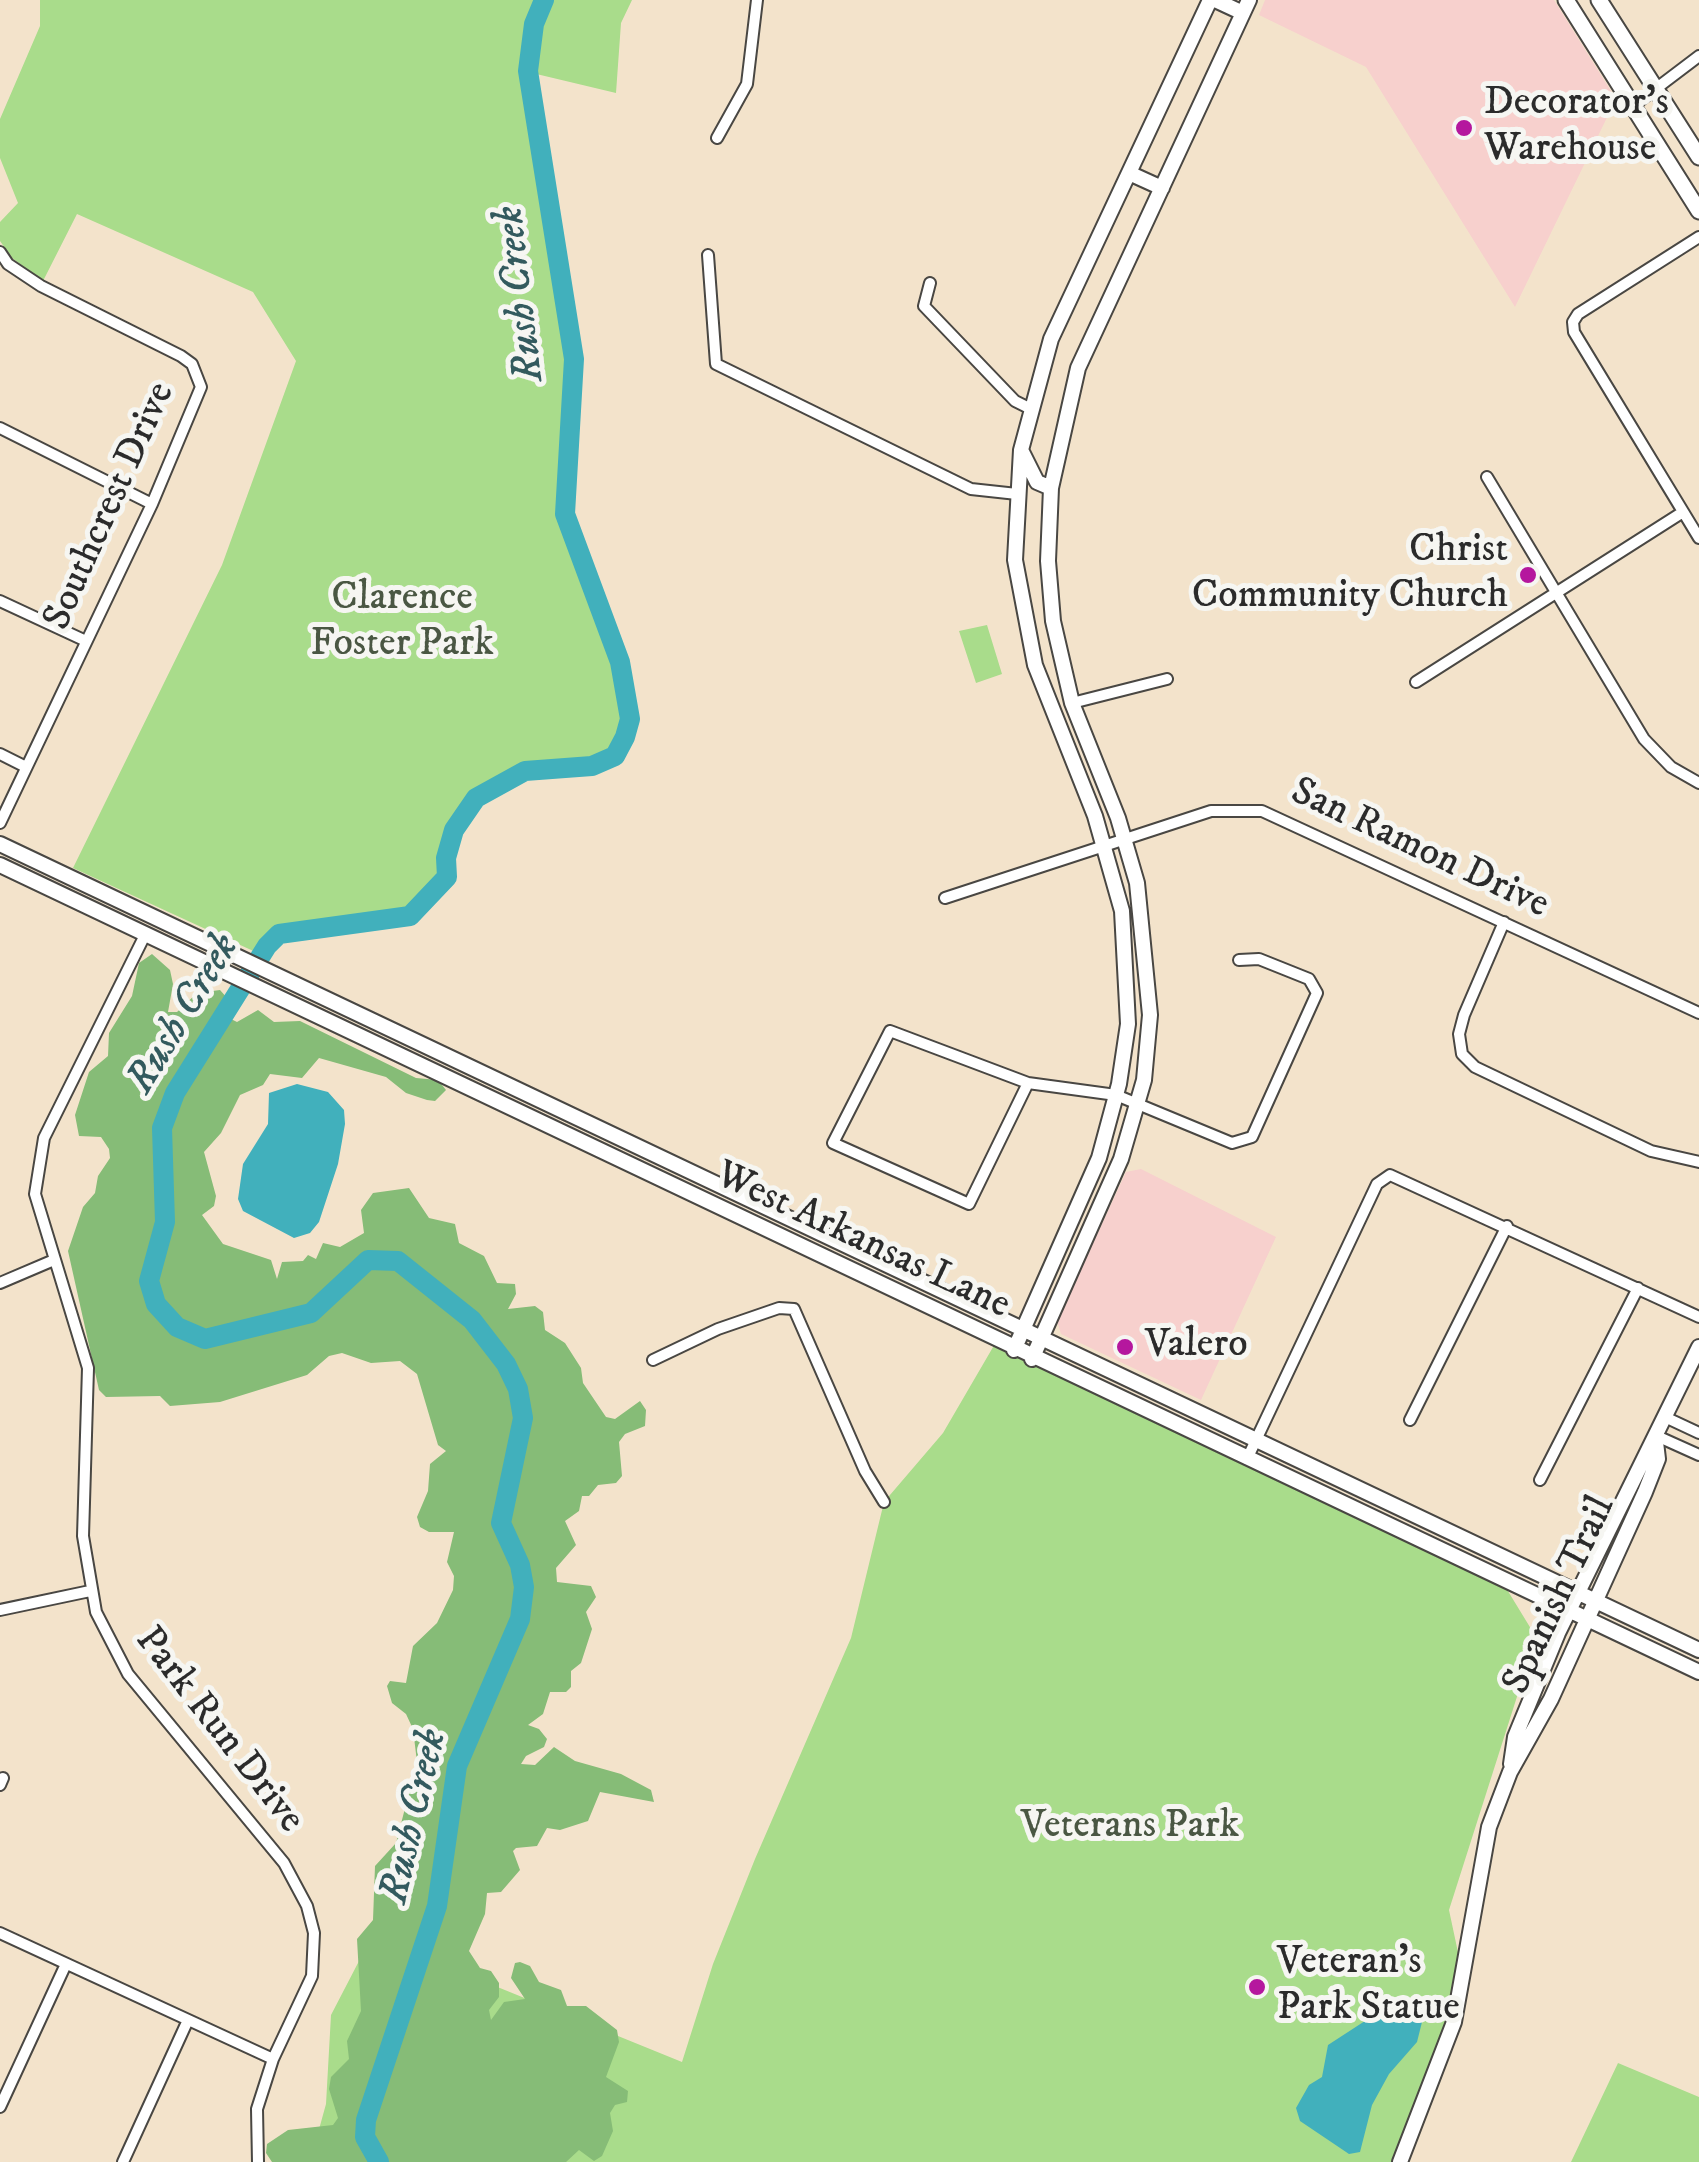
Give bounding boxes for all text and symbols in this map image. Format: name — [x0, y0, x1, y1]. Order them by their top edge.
place label: Decorator's Warehouse — [1484, 81, 1669, 175]
marker: Decorator's Warehouse — [1453, 117, 1475, 139]
water label: Rush Creek — [486, 203, 558, 385]
street label: Southcrest Drive — [35, 376, 187, 638]
place label: Christ Community Church — [1192, 528, 1508, 622]
marker: Christ Community Church — [1517, 564, 1539, 586]
park label: Clarence Foster Park — [310, 576, 494, 670]
street label: San Ramon Drive — [1282, 769, 1556, 931]
water label: Rush Creek — [118, 926, 252, 1104]
street label: West Arkansas Lane — [707, 1153, 1017, 1331]
place label: Valero — [1145, 1323, 1248, 1371]
marker: Valero — [1114, 1336, 1136, 1358]
street label: Spanish Trail — [1494, 1490, 1628, 1702]
street label: Park Run Drive — [123, 1619, 313, 1843]
water label: Rush Creek — [372, 1725, 460, 1909]
park label: Veterans Park — [1021, 1804, 1239, 1852]
place label: Veteran's Park Statue — [1277, 1940, 1460, 2034]
marker: Veteran's Park Statue — [1246, 1976, 1268, 1998]

